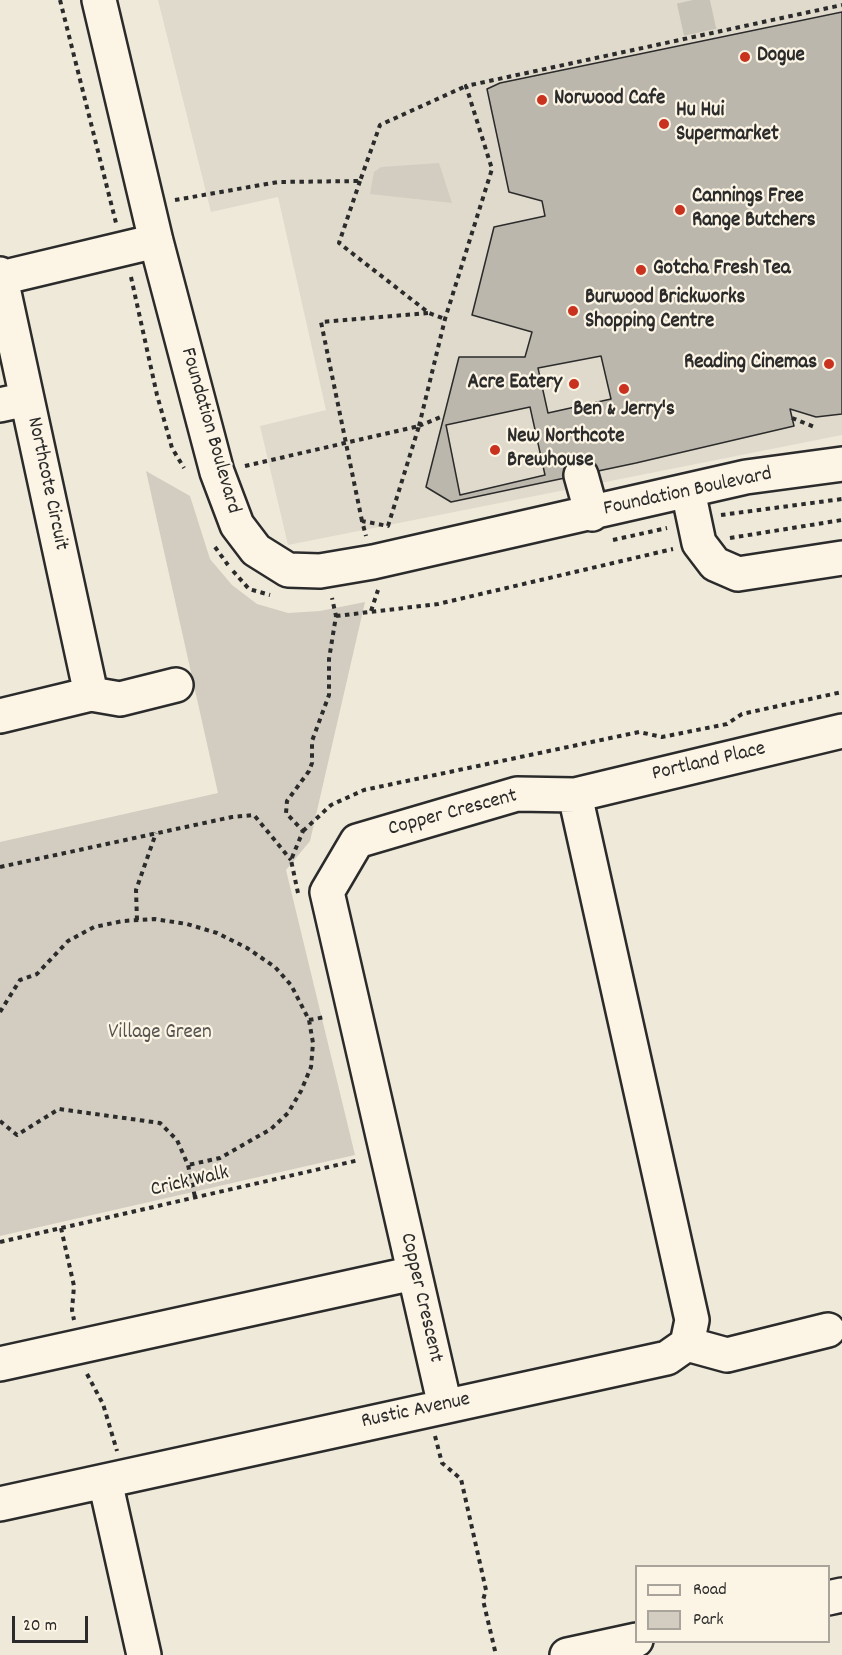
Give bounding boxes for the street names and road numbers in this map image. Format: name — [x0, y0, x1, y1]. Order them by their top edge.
street label: Foundation Boulevard — [173, 345, 245, 517]
street label: Northcote Circuit — [20, 415, 72, 553]
street label: Foundation Boulevard — [602, 463, 774, 523]
street label: Portland Place — [650, 738, 768, 788]
street label: Copper Crescent — [386, 785, 520, 843]
street label: Crick Walk — [148, 1162, 232, 1204]
street label: Copper Crescent — [393, 1231, 447, 1365]
street label: Rustic Avenue — [359, 1388, 473, 1436]

